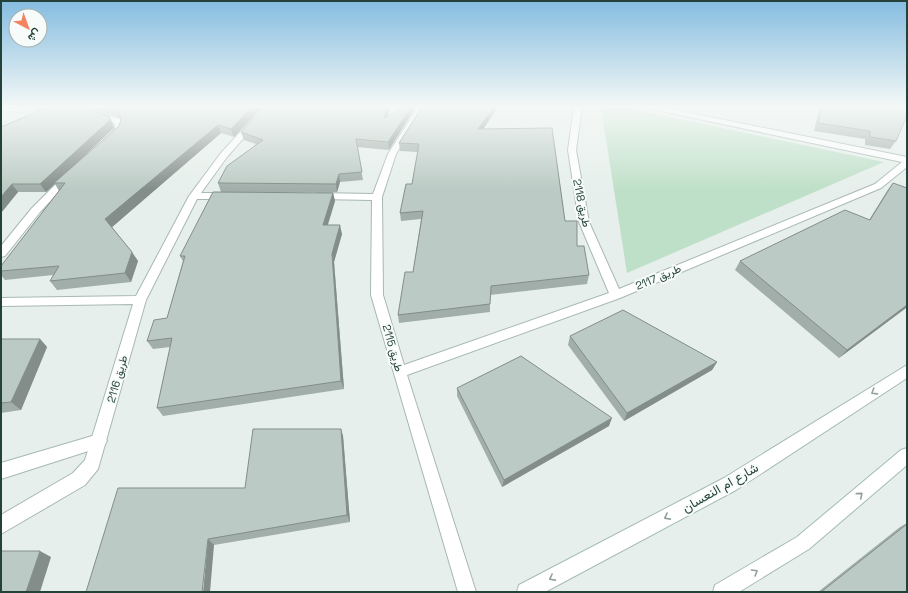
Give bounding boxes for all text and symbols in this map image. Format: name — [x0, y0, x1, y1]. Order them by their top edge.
north arrow — [8, 8, 48, 48]
text: ش — [25, 26, 44, 45]
street label: طريق 2118 — [570, 178, 594, 228]
street label: طريق 2117 — [633, 261, 683, 293]
street label: طريق 2115 — [380, 323, 406, 373]
street label: طريق 2116 — [104, 354, 130, 404]
one-way arrow — [871, 387, 878, 395]
street label: شارع ام النعسان — [679, 459, 762, 517]
one-way arrow — [855, 493, 862, 500]
one-way arrow — [664, 512, 671, 520]
one-way arrow — [751, 569, 758, 576]
one-way arrow — [549, 573, 556, 581]

